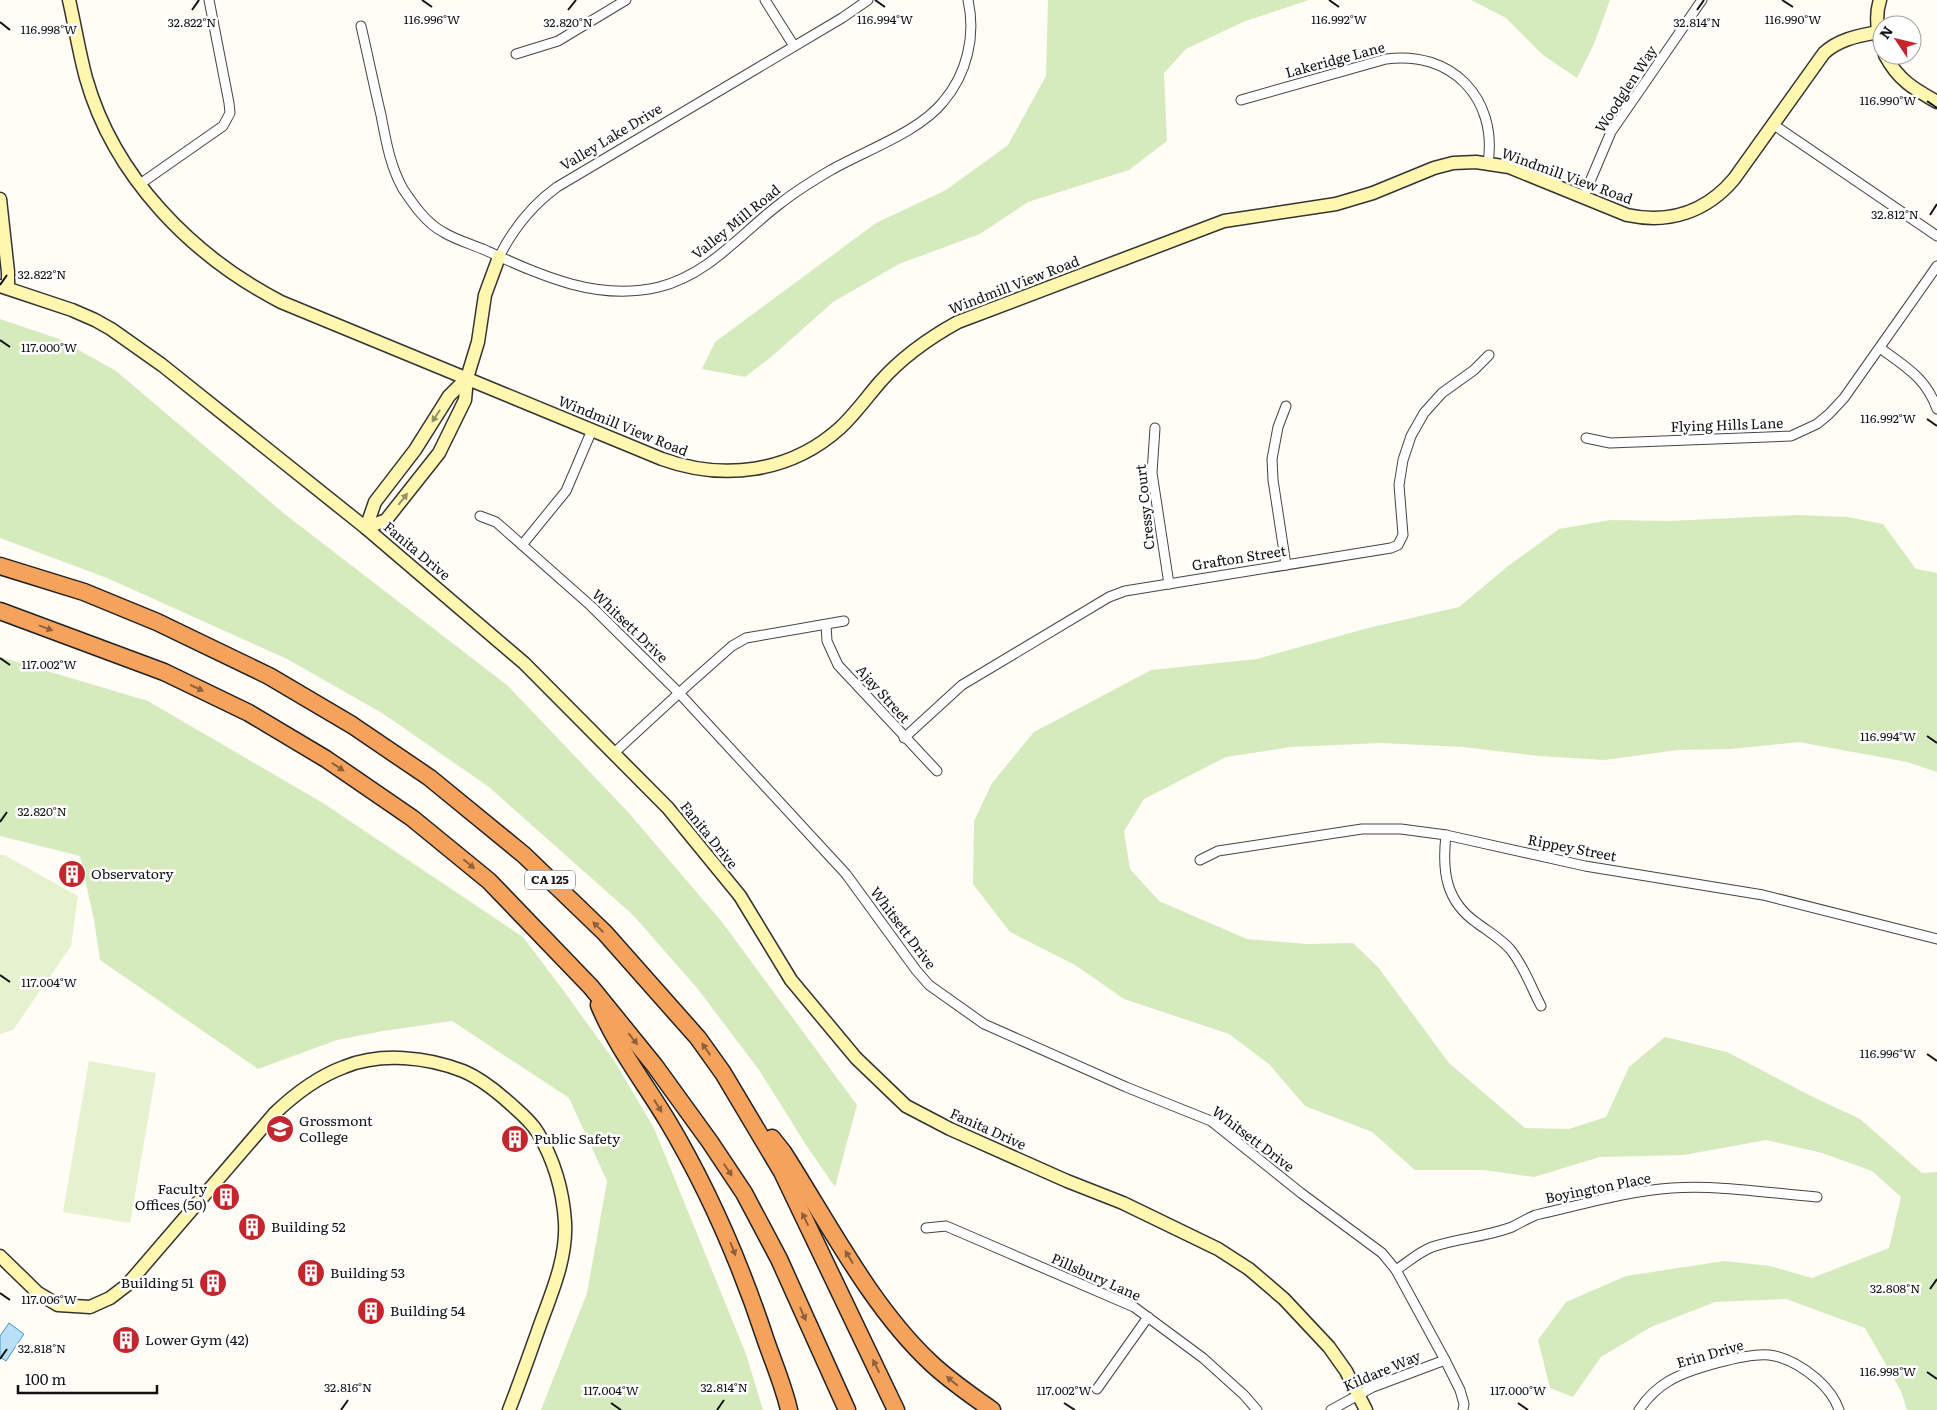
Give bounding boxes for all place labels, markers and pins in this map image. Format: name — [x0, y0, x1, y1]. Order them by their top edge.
building icon: Observatory — [57, 859, 87, 889]
place label: Observatory — [91, 863, 174, 883]
place label: Grossmont College — [299, 1110, 373, 1146]
school or university icon: Grossmont College — [265, 1114, 295, 1144]
building icon: Public Safety — [500, 1124, 530, 1154]
place label: Public Safety — [534, 1128, 621, 1148]
place label: Faculty Offices (50) — [135, 1178, 208, 1214]
building icon: Faculty Offices (50) — [211, 1182, 241, 1212]
building icon: Building 52 — [237, 1212, 267, 1242]
place label: Building 52 — [271, 1216, 346, 1236]
building icon: Building 53 — [296, 1258, 326, 1288]
place label: Building 53 — [330, 1262, 405, 1282]
building icon: Building 51 — [198, 1268, 228, 1298]
place label: Building 51 — [121, 1272, 194, 1292]
building icon: Building 54 — [356, 1296, 386, 1326]
place label: Building 54 — [390, 1300, 466, 1320]
building icon: Lower Gym (42) — [111, 1325, 141, 1355]
place label: Lower Gym (42) — [145, 1329, 249, 1349]

